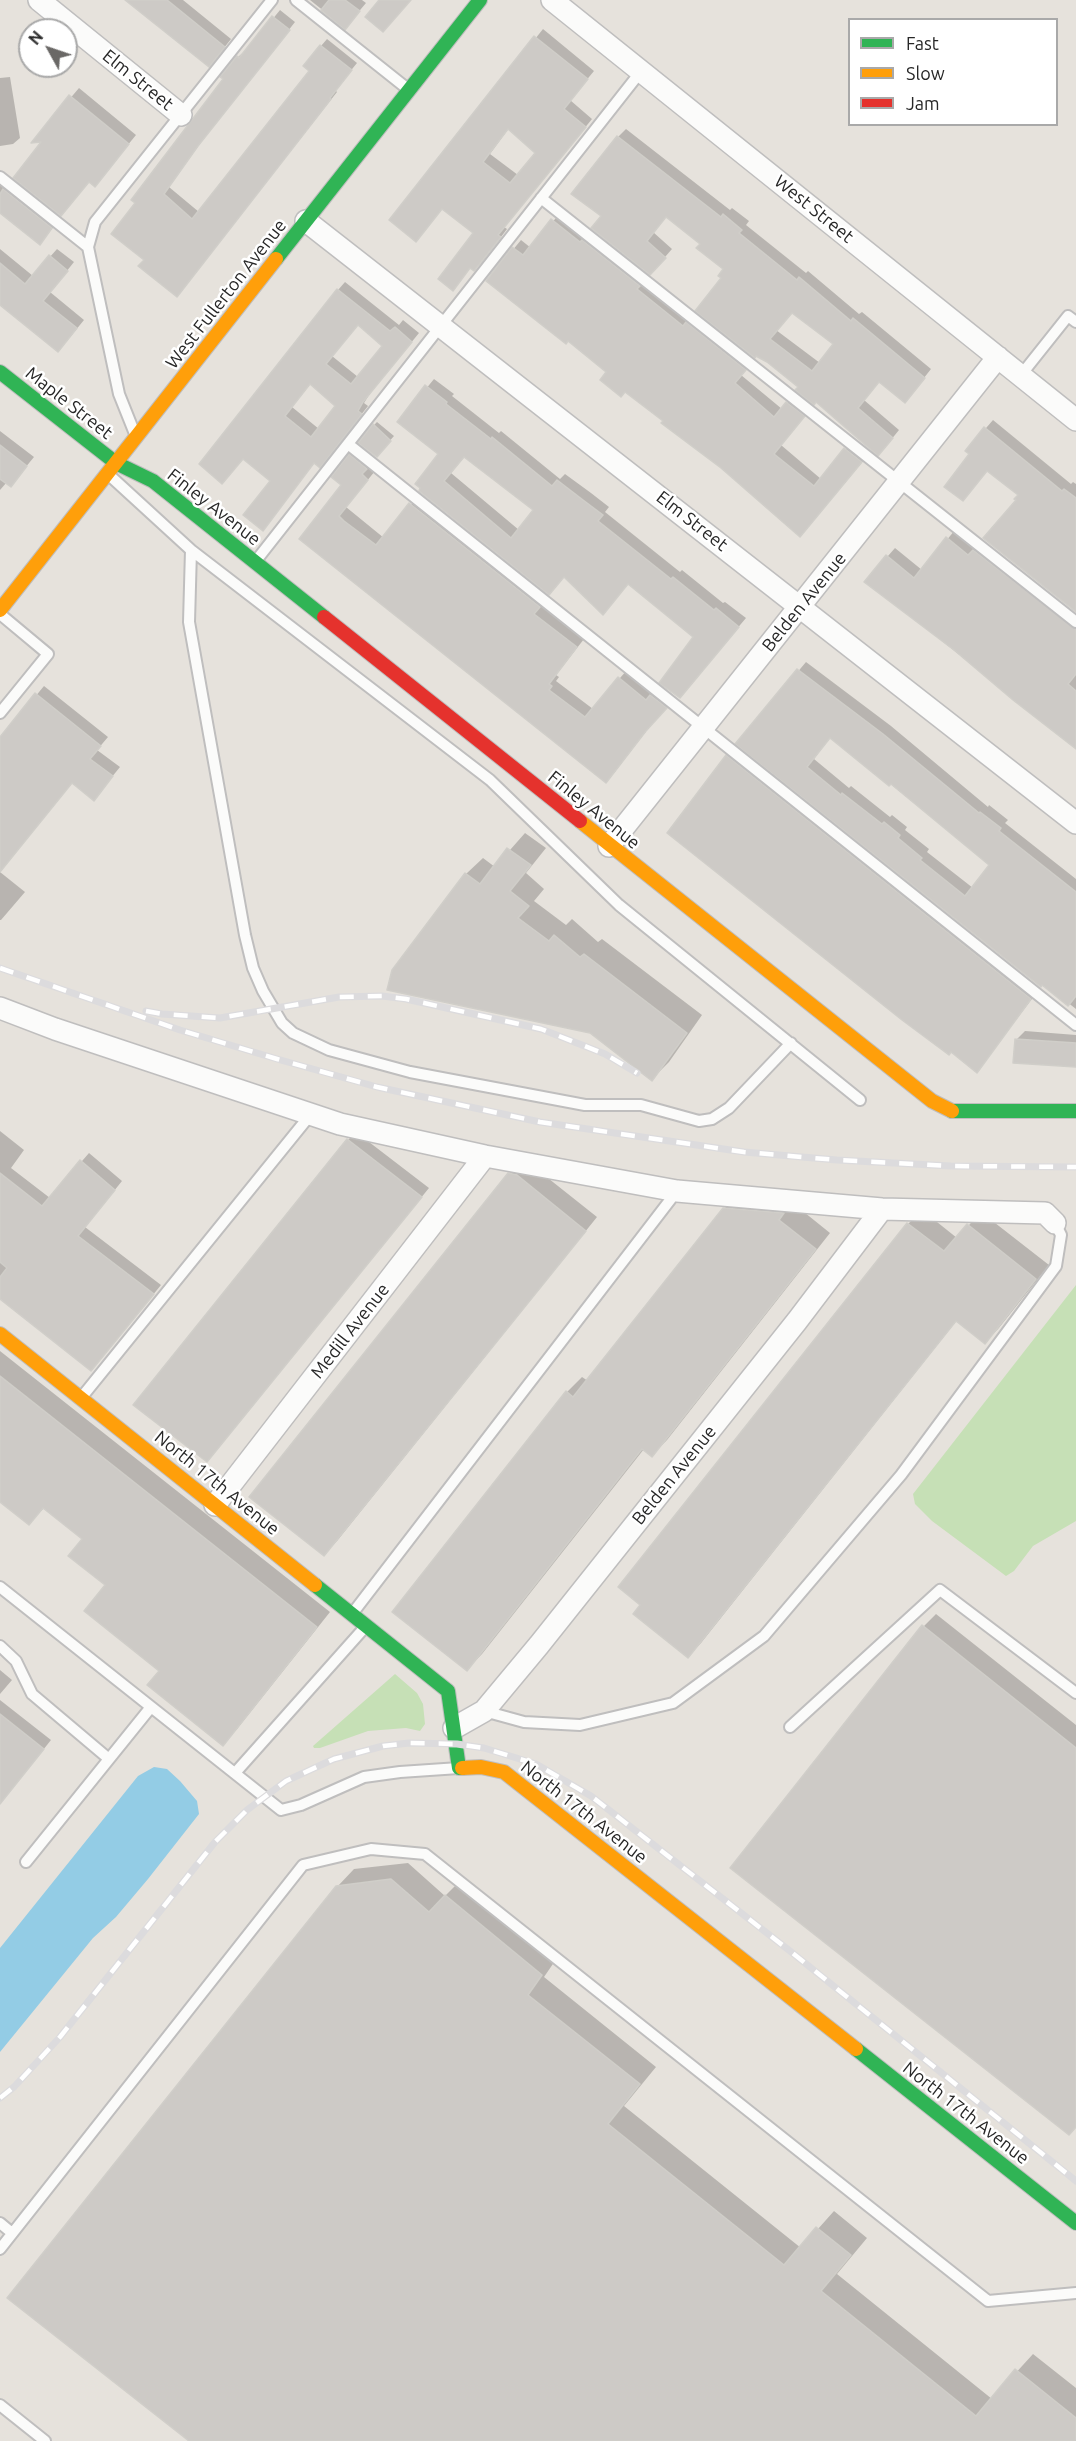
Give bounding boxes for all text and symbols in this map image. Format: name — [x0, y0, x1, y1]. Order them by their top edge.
north arrow — [18, 18, 78, 78]
legend — [848, 18, 1058, 126]
text: N — [25, 27, 46, 48]
text: Fast — [906, 33, 939, 53]
street label: Elm Street — [98, 45, 178, 115]
text: Slow — [906, 63, 945, 83]
text: Jam — [906, 93, 940, 113]
street label: West Street — [770, 171, 858, 247]
street label: West Fullerton Avenue — [161, 215, 291, 373]
street label: Maple Street — [21, 362, 117, 444]
street label: Finley Avenue — [163, 464, 265, 550]
street label: Elm Street — [652, 486, 732, 556]
street label: Belden Avenue — [757, 548, 851, 656]
street label: Finley Avenue — [544, 766, 644, 854]
street label: Medill Avenue — [306, 1279, 394, 1383]
street label: Belden Avenue — [627, 1421, 721, 1529]
street label: North 17th Avenue — [150, 1426, 284, 1540]
street label: North 17th Avenue — [517, 1756, 651, 1868]
street label: North 17th Avenue — [899, 2057, 1033, 2169]

